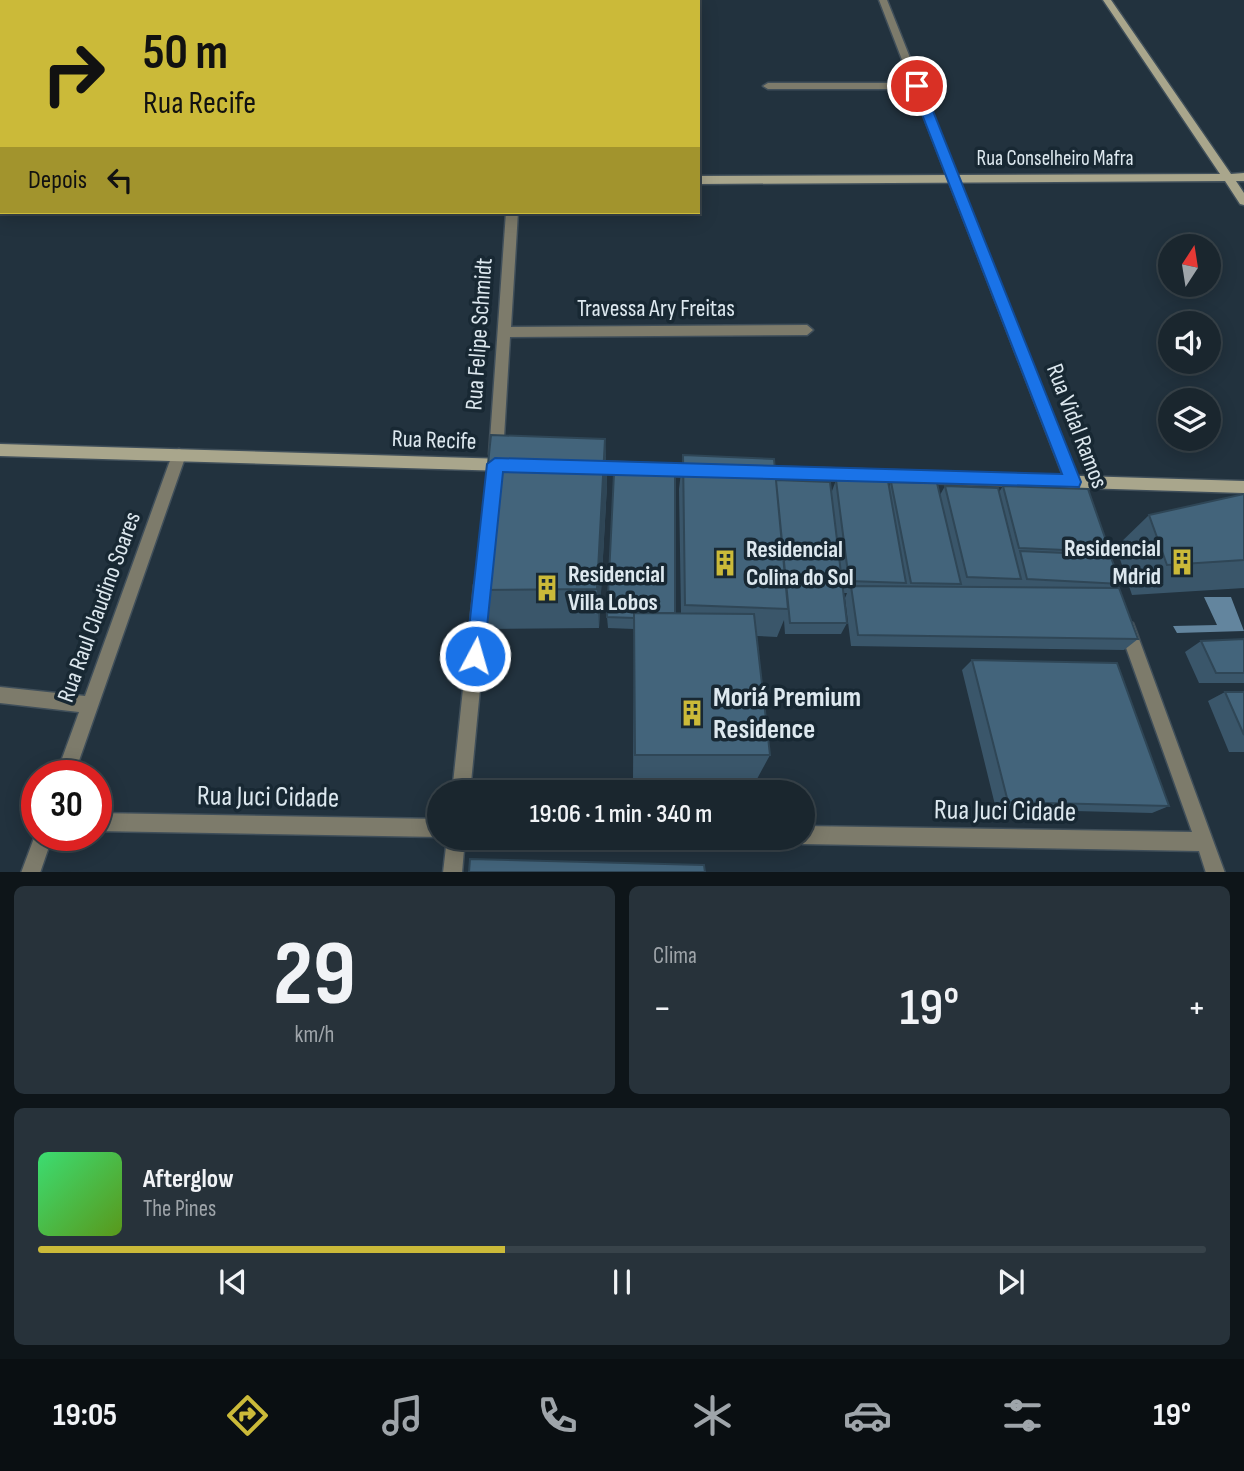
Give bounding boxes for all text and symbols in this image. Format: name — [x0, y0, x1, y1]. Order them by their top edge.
text: 50 m — [143, 24, 228, 83]
icon: right — [28, 28, 119, 119]
pin — [887, 56, 947, 116]
icon: arrive — [898, 67, 936, 105]
text: Rua Recife — [143, 84, 256, 123]
street label: Rua Conselheiro Mafra — [977, 146, 1133, 171]
icon: left — [101, 161, 139, 199]
text: Depois — [28, 165, 87, 196]
north arrow — [1158, 234, 1222, 298]
map controls — [1158, 234, 1221, 451]
street label: Rua Felipe Schmidt — [459, 257, 499, 411]
street label: Travessa Ary Freitas — [577, 294, 735, 323]
button: sound — [1158, 311, 1221, 374]
street label: Rua Vidal Ramos — [1040, 360, 1114, 492]
button: layers — [1158, 388, 1221, 451]
street label: Rua Recife — [391, 424, 477, 456]
street label: Rua Raul Claudino Soares — [51, 508, 147, 706]
place label: Residencial Mdrid — [1064, 534, 1161, 591]
place label: Residencial Colina do Sol — [746, 535, 854, 592]
building icon: Residencial Mdrid — [1167, 547, 1197, 577]
building icon: Residencial Colina do Sol — [710, 548, 740, 578]
place label: Residencial Villa Lobos — [568, 560, 665, 617]
building icon: Residencial Villa Lobos — [532, 573, 562, 603]
position arrow — [438, 619, 512, 693]
place label: Moriá Premium Residence — [713, 681, 861, 746]
building icon: Moriá Premium Residence — [677, 698, 707, 728]
speed limit sign: 30 — [21, 760, 112, 851]
street label: Rua Juci Cidade — [197, 779, 339, 815]
street label: Rua Juci Cidade — [934, 793, 1076, 829]
text: 19:06 · 1 min · 340 m — [530, 799, 712, 830]
text: 29 — [273, 921, 356, 1030]
text: Clima — [653, 942, 697, 970]
text: 19° — [900, 977, 959, 1040]
text: − — [653, 986, 672, 1031]
text: + — [1187, 986, 1206, 1031]
text: km/h — [295, 1021, 334, 1049]
text: Afterglow — [143, 1164, 234, 1195]
text: The Pines — [143, 1195, 216, 1223]
icon: previous — [214, 1263, 252, 1301]
icon: pause — [603, 1263, 641, 1301]
icon: next — [992, 1263, 1030, 1301]
icon: directions — [223, 1391, 272, 1440]
icon: music — [378, 1391, 427, 1440]
icon: phone — [533, 1391, 582, 1440]
icon: climate — [688, 1391, 737, 1440]
icon: car — [843, 1391, 892, 1440]
icon: filters — [998, 1391, 1047, 1440]
text: 19:05 — [53, 1396, 117, 1435]
text: 19° — [1153, 1396, 1191, 1435]

